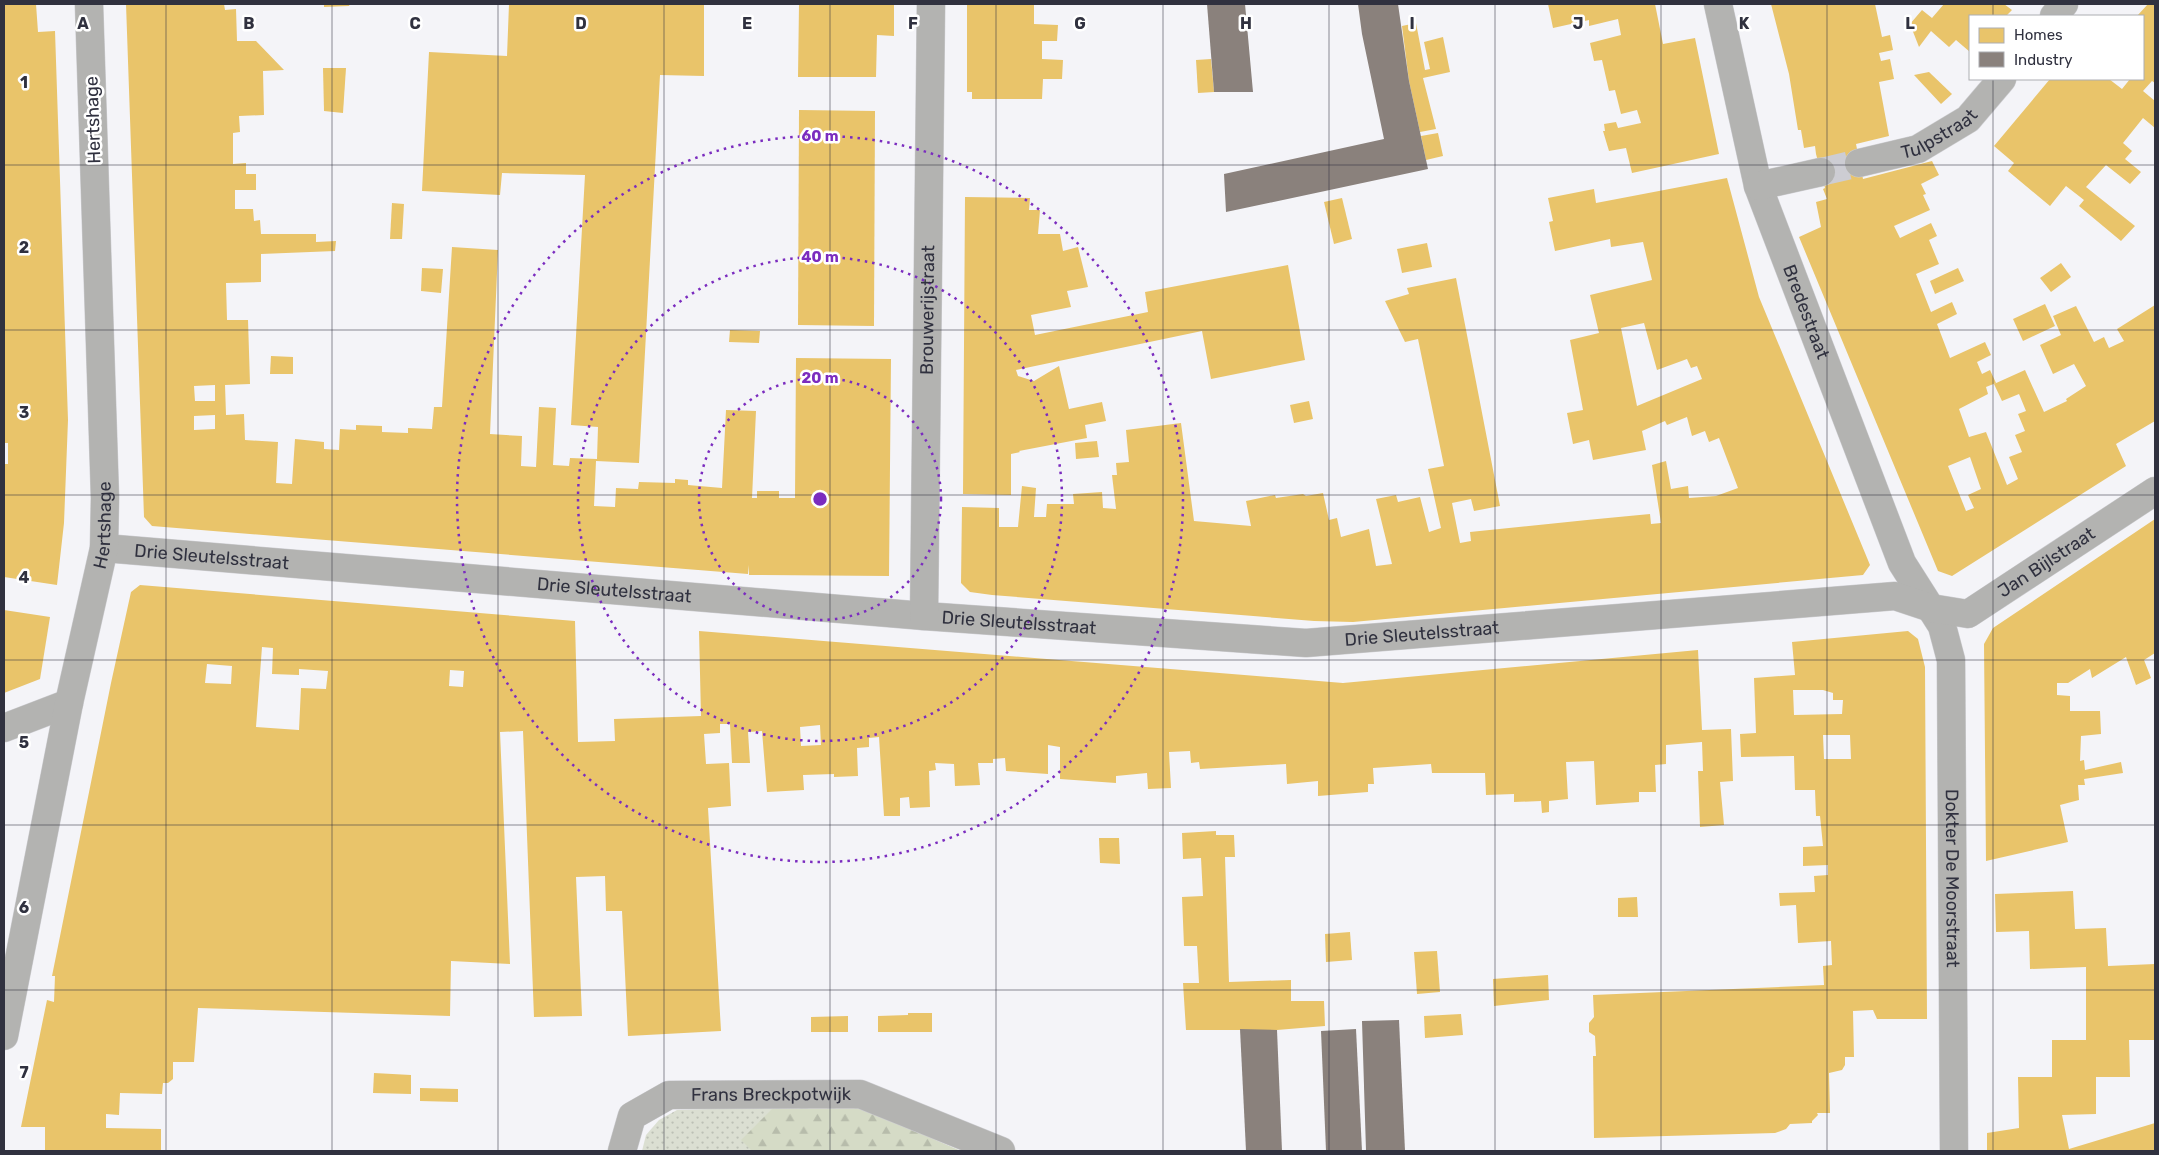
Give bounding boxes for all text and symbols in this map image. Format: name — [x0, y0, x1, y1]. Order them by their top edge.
text: A — [77, 14, 89, 33]
text: B — [243, 14, 255, 33]
text: C — [409, 14, 421, 33]
text: D — [575, 14, 587, 33]
text: E — [742, 14, 752, 33]
text: F — [908, 14, 918, 33]
text: G — [1074, 14, 1086, 33]
text: H — [1240, 14, 1252, 33]
text: I — [1409, 14, 1415, 33]
text: J — [1573, 14, 1583, 33]
text: K — [1739, 14, 1750, 33]
text: L — [1905, 14, 1915, 33]
legend — [1969, 15, 2144, 80]
text: Homes — [2014, 26, 2063, 44]
text: Industry — [2014, 51, 2073, 69]
text: 1 — [20, 73, 28, 92]
street label: Hertshage — [80, 76, 106, 164]
street label: Tulpstraat — [1899, 105, 1982, 164]
text: 60 m — [802, 127, 838, 145]
text: 2 — [19, 238, 29, 257]
street label: Brouwerijstraat — [916, 245, 939, 375]
text: 40 m — [801, 248, 839, 266]
street label: Bredestraat — [1778, 261, 1834, 362]
text: 20 m — [802, 369, 838, 387]
text: 3 — [19, 403, 29, 422]
street label: Hertshage — [89, 481, 116, 571]
centre of rings — [811, 490, 829, 508]
street label: Jan Bijlstraat — [1994, 522, 2099, 602]
street label: Drie Sleutelsstraat — [133, 540, 290, 574]
text: 4 — [19, 568, 30, 587]
street label: Drie Sleutelsstraat — [536, 573, 692, 608]
street label: Drie Sleutelsstraat — [941, 606, 1097, 639]
street label: Drie Sleutelsstraat — [1344, 617, 1500, 651]
text: 5 — [19, 733, 29, 752]
street label: Dokter De Moorstraat — [1941, 789, 1964, 968]
text: 6 — [19, 898, 29, 917]
text: 7 — [19, 1063, 29, 1082]
street label: Frans Breckpotwijk — [691, 1083, 852, 1106]

